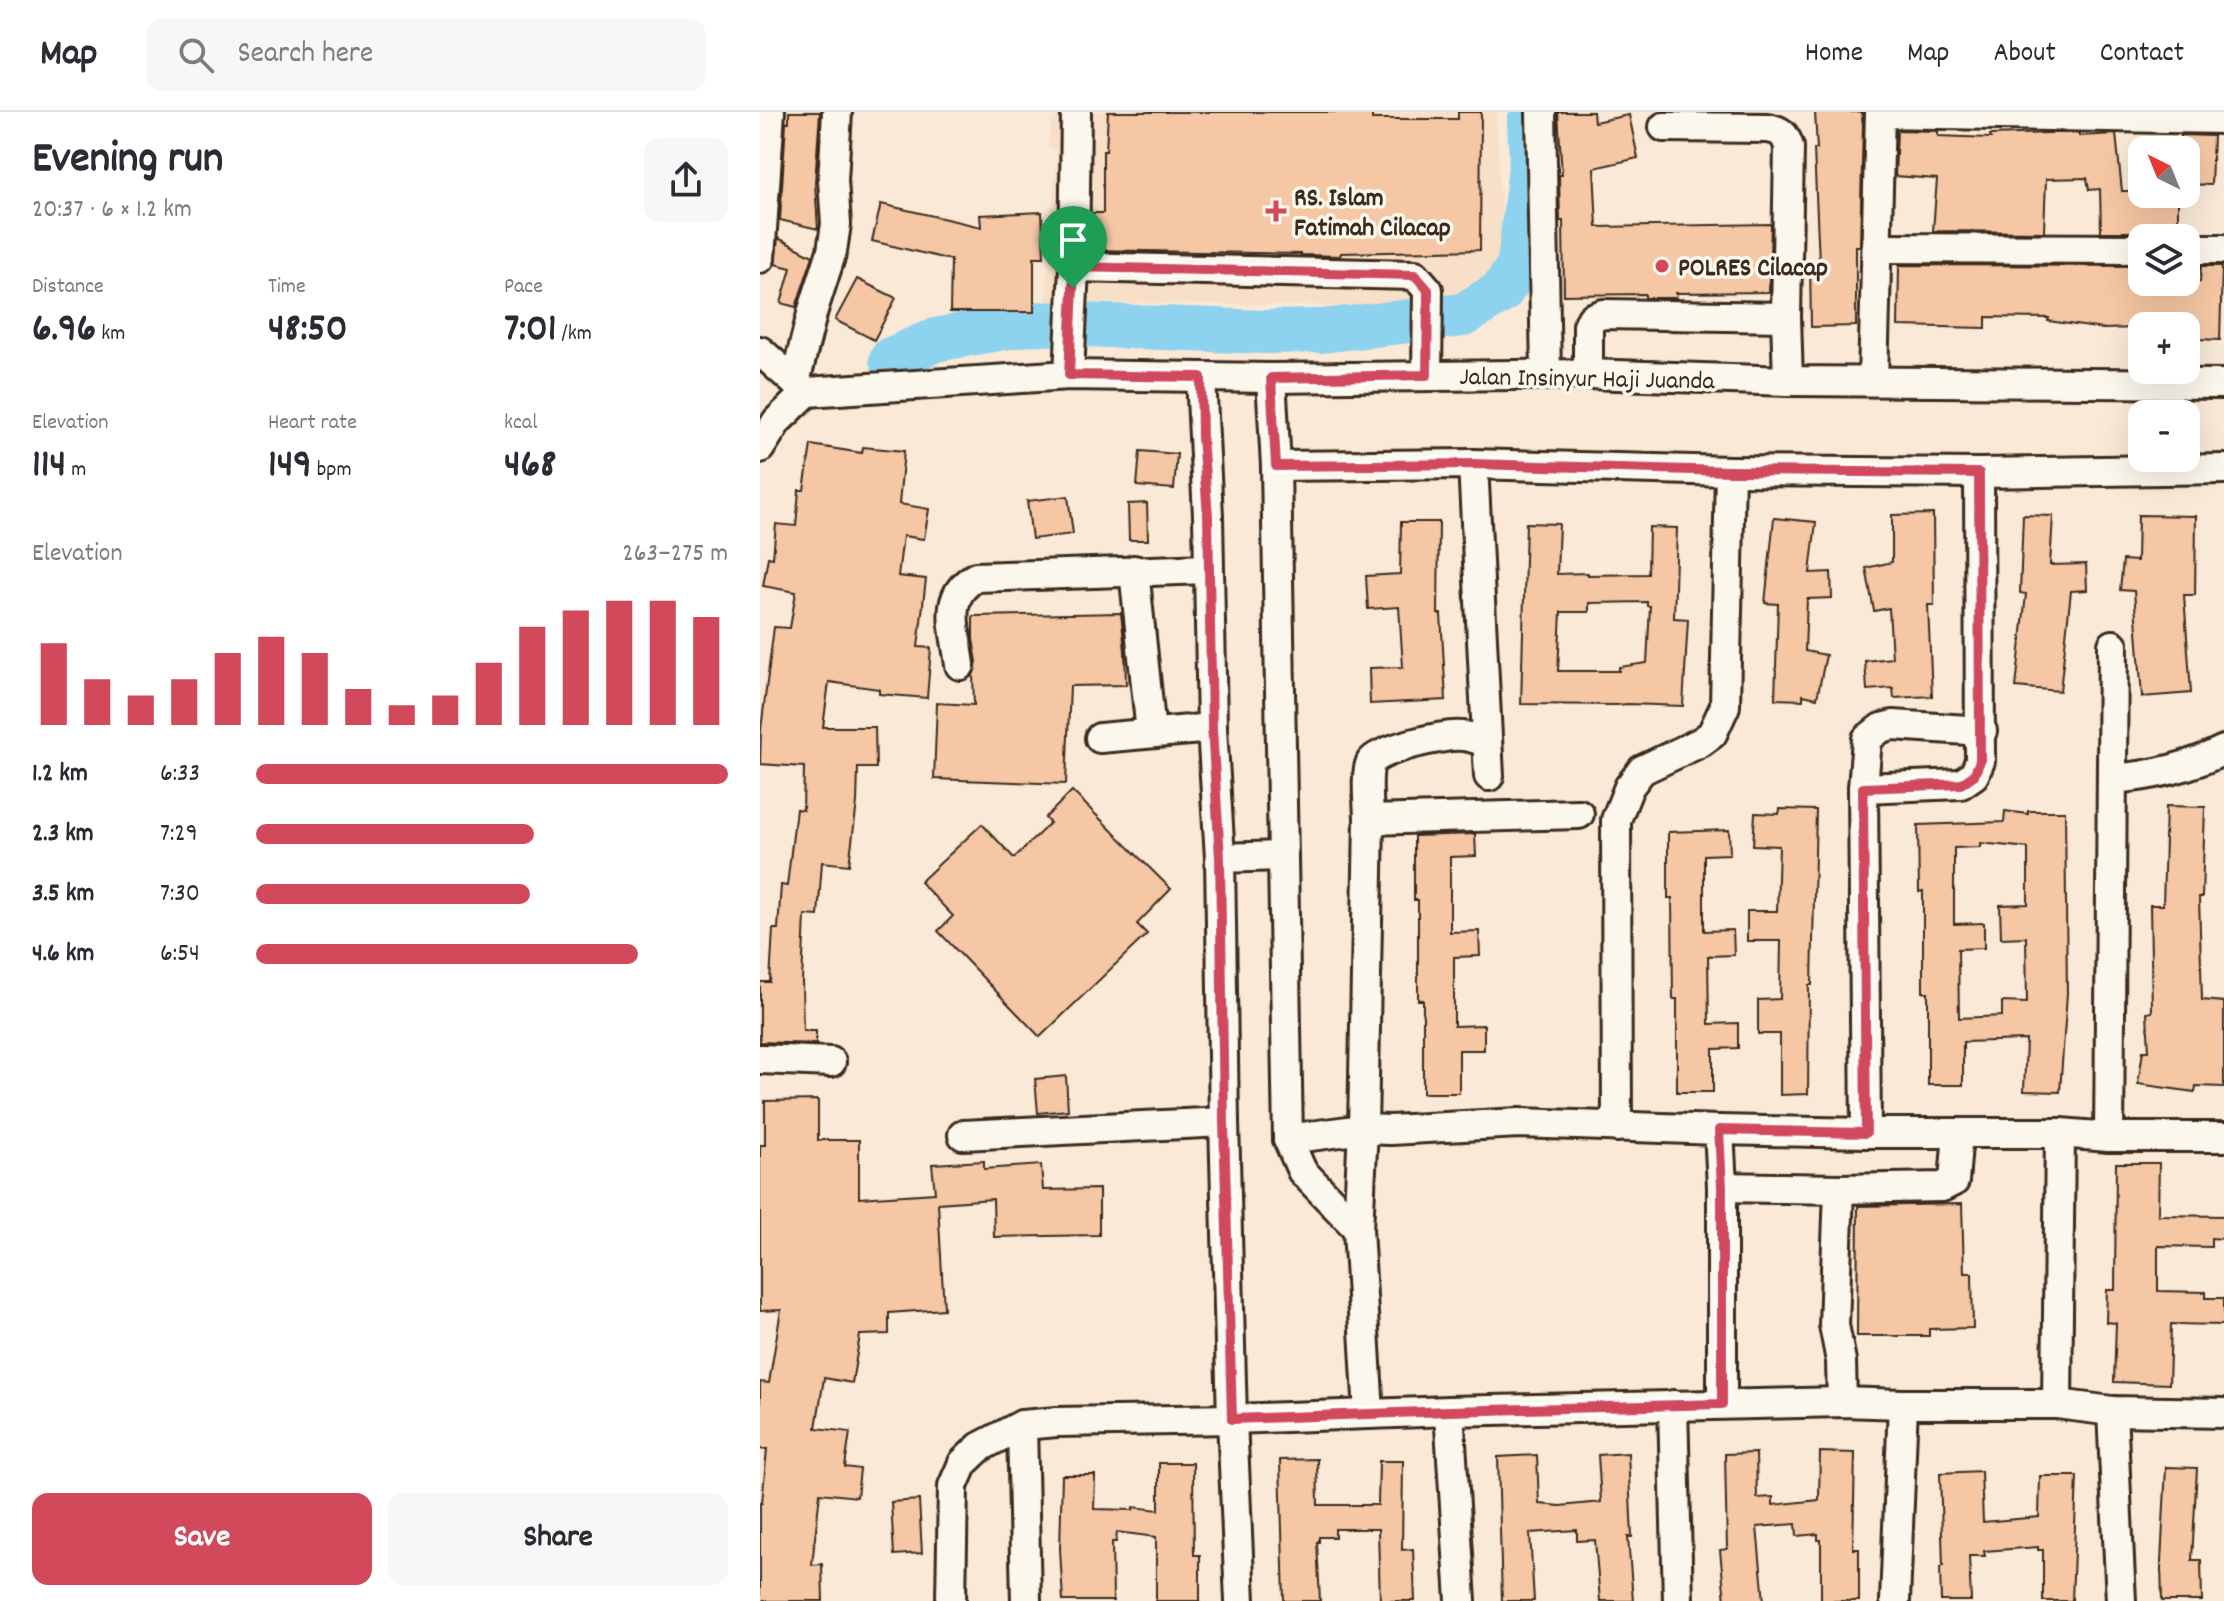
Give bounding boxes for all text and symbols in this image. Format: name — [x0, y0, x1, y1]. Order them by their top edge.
search box — [146, 19, 706, 91]
text: Map — [40, 28, 98, 83]
icon: search — [174, 33, 218, 77]
text: Search here — [238, 34, 373, 77]
text: Home — [1805, 35, 1863, 75]
text: Map — [1907, 35, 1949, 75]
text: About — [1993, 35, 2056, 75]
text: Contact — [2100, 35, 2184, 75]
text: Evening run — [32, 130, 223, 193]
north arrow — [2128, 136, 2200, 208]
map controls — [2128, 136, 2200, 472]
button: share — [644, 138, 728, 222]
place label: RS. Islam Fatimah Cilacap — [1294, 181, 1451, 248]
text: 20:37 · 6 × 1.2 km — [32, 192, 192, 229]
marker: RS. Islam Fatimah Cilacap — [1265, 200, 1287, 222]
pin — [1039, 206, 1107, 288]
icon: arrive — [1051, 218, 1095, 262]
button: layers — [2128, 224, 2200, 296]
place label: POLRES Cilacap — [1678, 251, 1828, 288]
marker: POLRES Cilacap — [1653, 257, 1671, 275]
text: Distance — [32, 272, 104, 303]
text: Time — [268, 272, 306, 303]
text: Pace — [504, 272, 543, 303]
text: 6.96 — [32, 303, 96, 360]
text: 48:50 — [268, 303, 348, 360]
text: 7:01 — [504, 303, 557, 360]
button: + — [2128, 312, 2200, 384]
text: km — [96, 319, 125, 350]
text: /km — [557, 319, 592, 350]
street label: Jalan Insinyur Haji Juanda — [1459, 360, 1716, 401]
button: − — [2128, 400, 2200, 472]
text: Elevation — [32, 408, 109, 439]
text: Heart rate — [268, 408, 357, 439]
text: kcal — [504, 408, 537, 439]
text: 114 — [32, 439, 66, 496]
text: 149 — [268, 439, 312, 496]
text: 468 — [504, 439, 556, 496]
text: m — [66, 455, 86, 486]
text: bpm — [312, 455, 352, 486]
text: Elevation — [32, 536, 122, 573]
text: 263–275 m — [622, 536, 728, 573]
text: 1.2 km — [32, 756, 88, 793]
text: 6:33 — [160, 756, 200, 793]
text: 2.3 km — [32, 816, 94, 853]
text: 7:29 — [160, 816, 198, 853]
text: 3.5 km — [32, 876, 94, 913]
text: 7:30 — [160, 876, 200, 913]
text: 4.6 km — [32, 936, 94, 973]
text: 6:54 — [160, 936, 200, 973]
button: Save — [32, 1493, 372, 1585]
button: Share — [388, 1493, 728, 1585]

